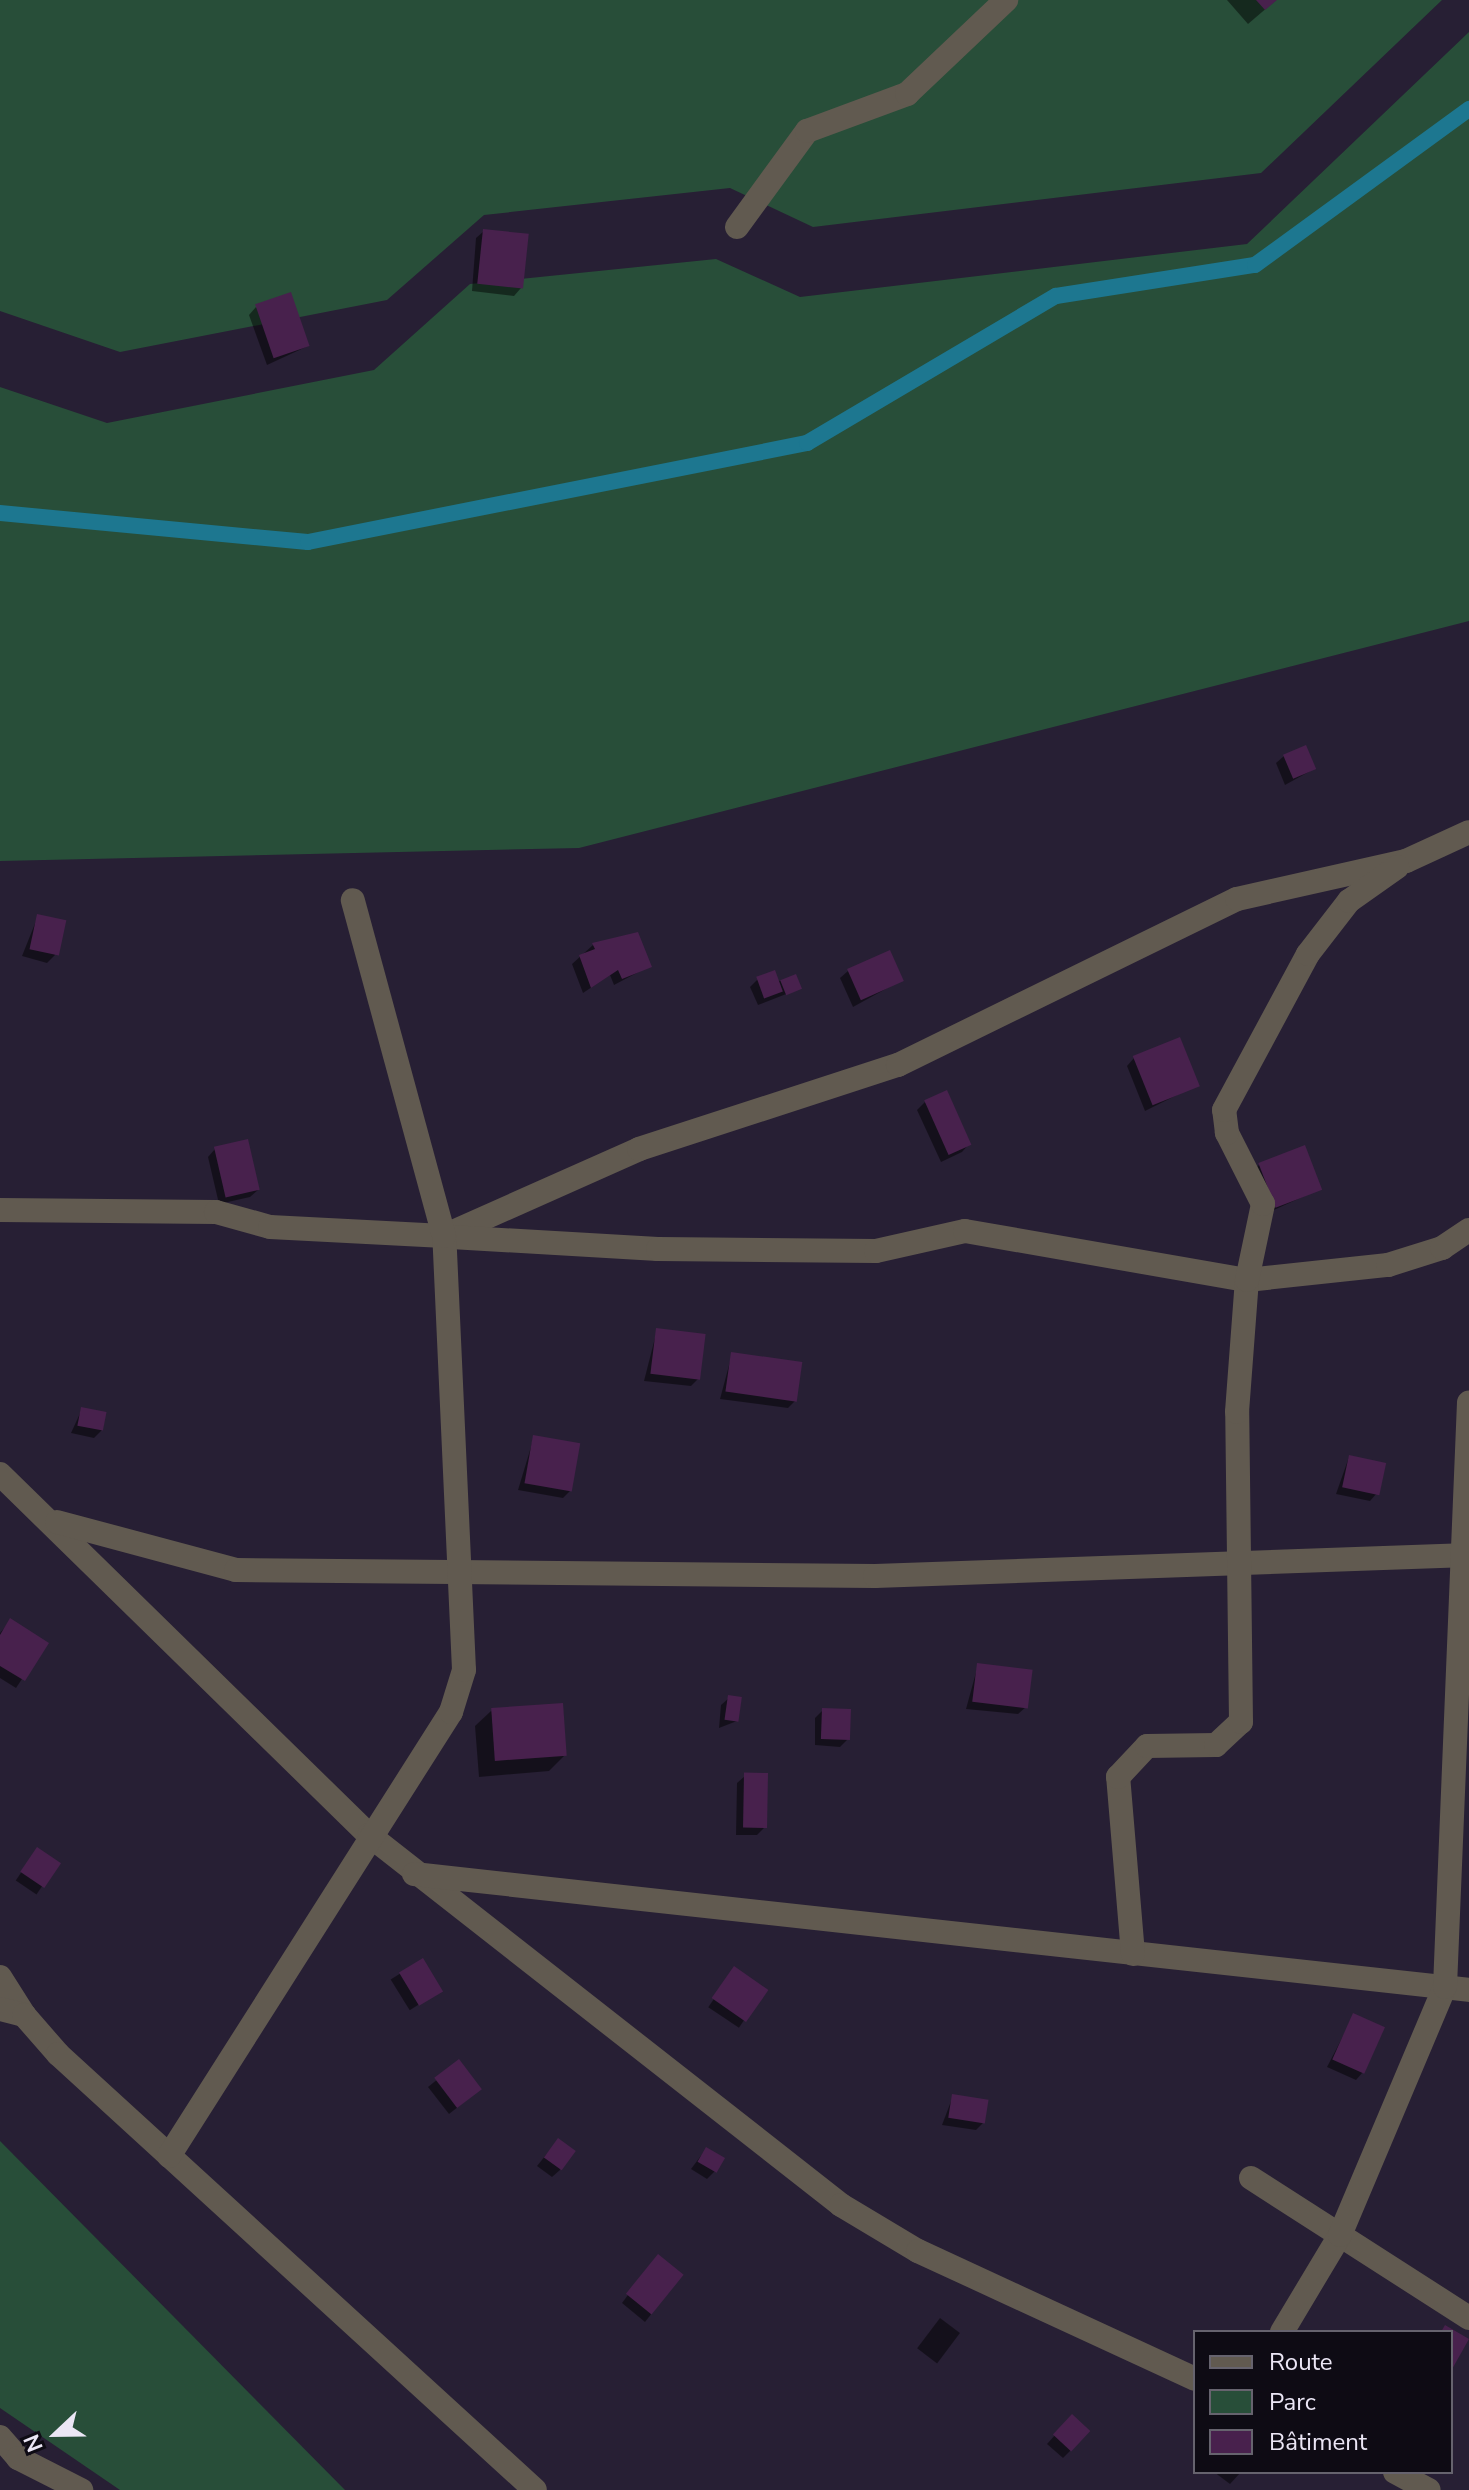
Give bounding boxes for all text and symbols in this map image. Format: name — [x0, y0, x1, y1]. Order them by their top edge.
legend — [1193, 2330, 1453, 2474]
text: Route — [1269, 2346, 1333, 2378]
text: Parc — [1269, 2386, 1316, 2418]
north arrow — [16, 2394, 96, 2474]
text: Bâtiment — [1269, 2426, 1367, 2458]
text: N — [17, 2430, 51, 2456]

